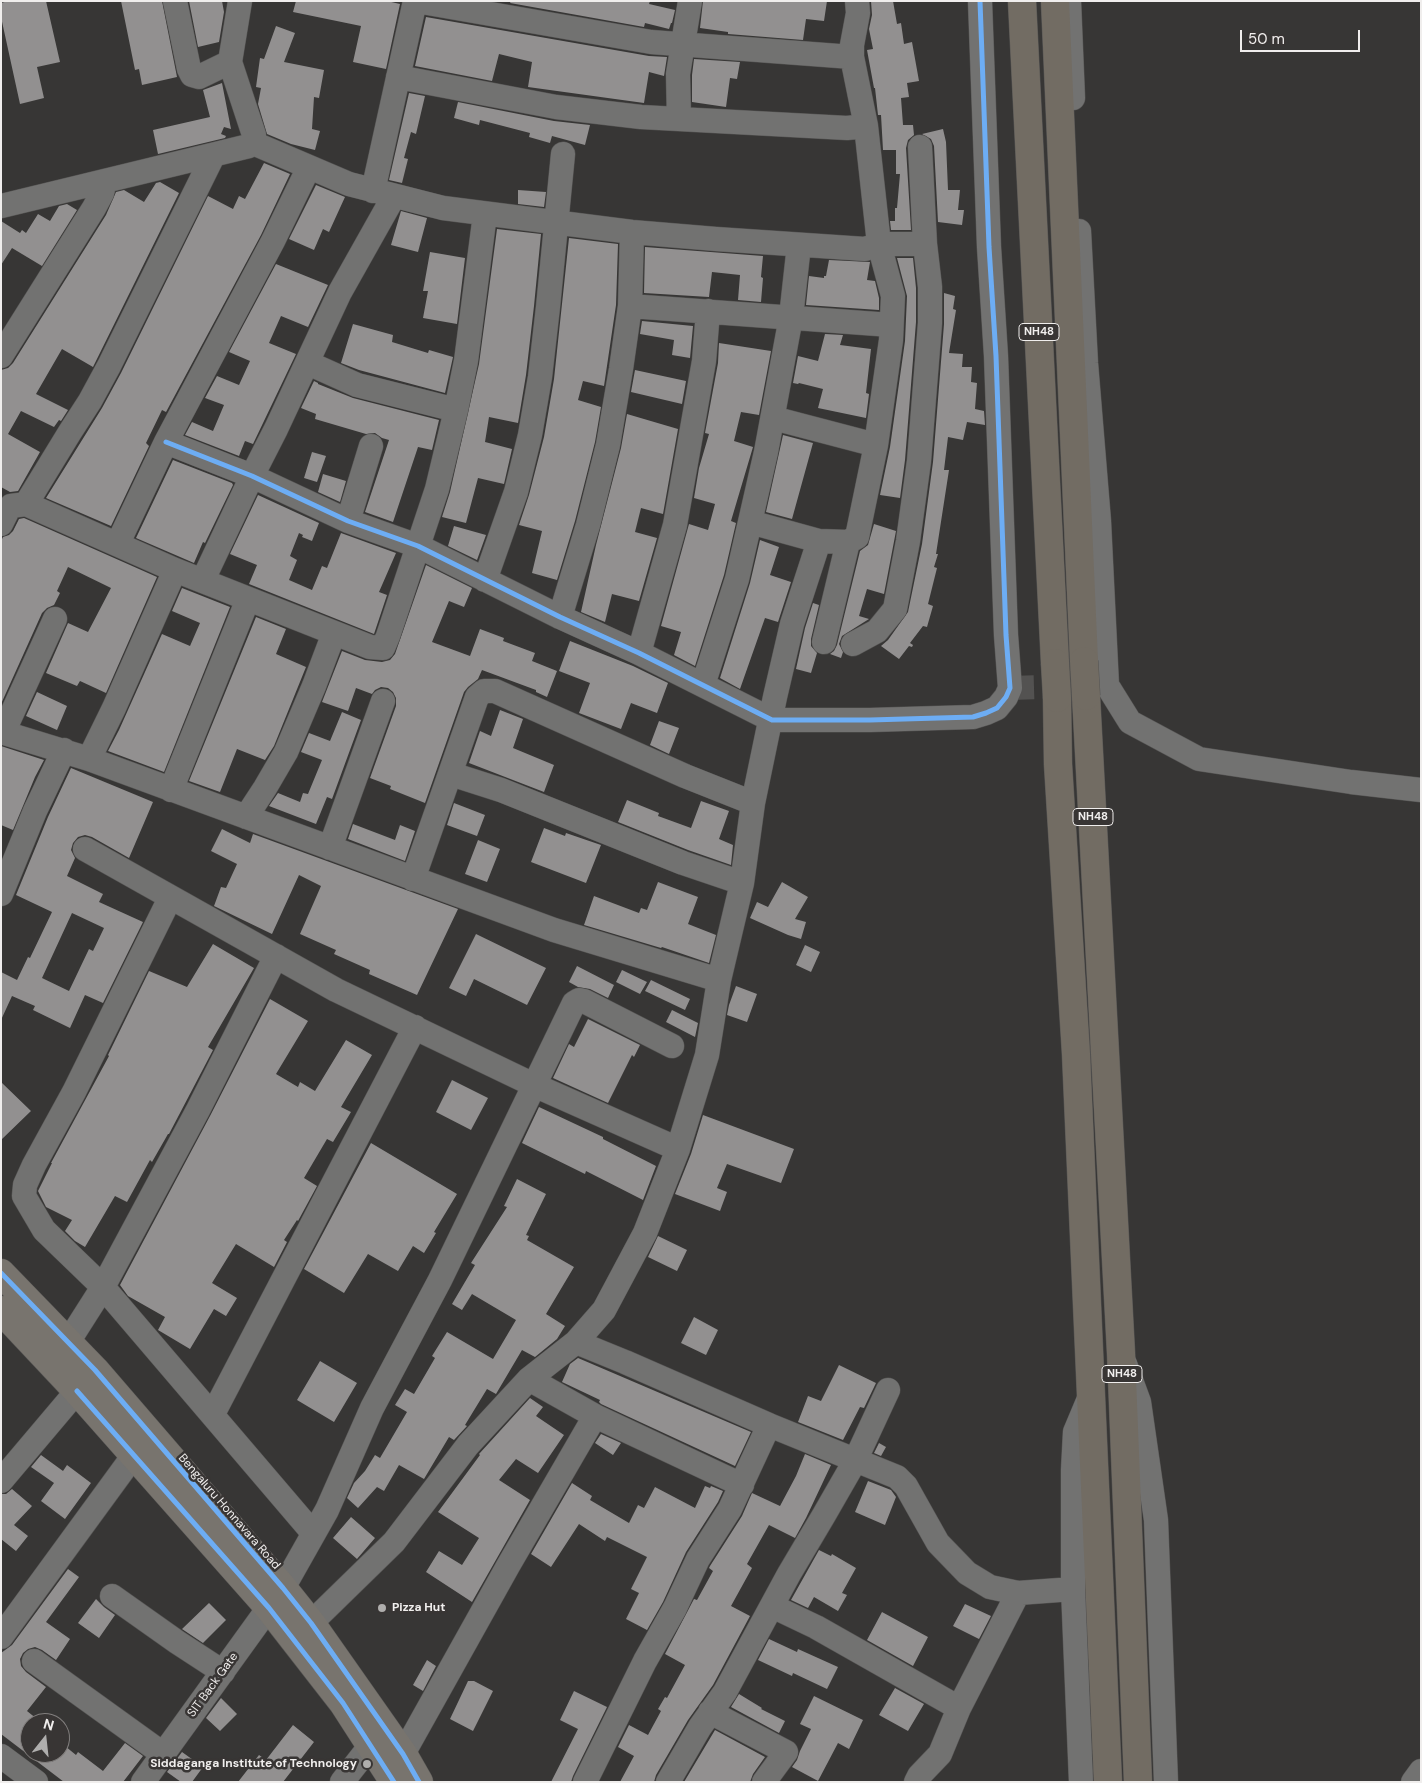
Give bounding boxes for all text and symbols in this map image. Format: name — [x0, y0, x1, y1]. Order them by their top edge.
scale bar — [1242, 20, 1362, 52]
text: 50 m — [1248, 29, 1285, 49]
road number: NH48 — [1019, 324, 1059, 341]
road number: NH48 — [1073, 809, 1113, 826]
road number: NH48 — [1102, 1366, 1142, 1382]
street label: Bengaluru Honnavara Road — [175, 1451, 283, 1573]
place label: Pizza Hut — [392, 1601, 445, 1615]
marker: Pizza Hut — [376, 1602, 388, 1614]
street label: SIT Back Gate — [185, 1650, 241, 1720]
north arrow — [20, 1713, 70, 1763]
text: N — [41, 1714, 56, 1735]
place label: Siddaganga Institute of Technology — [150, 1757, 357, 1771]
marker: Siddaganga Institute of Technology — [361, 1758, 373, 1770]

